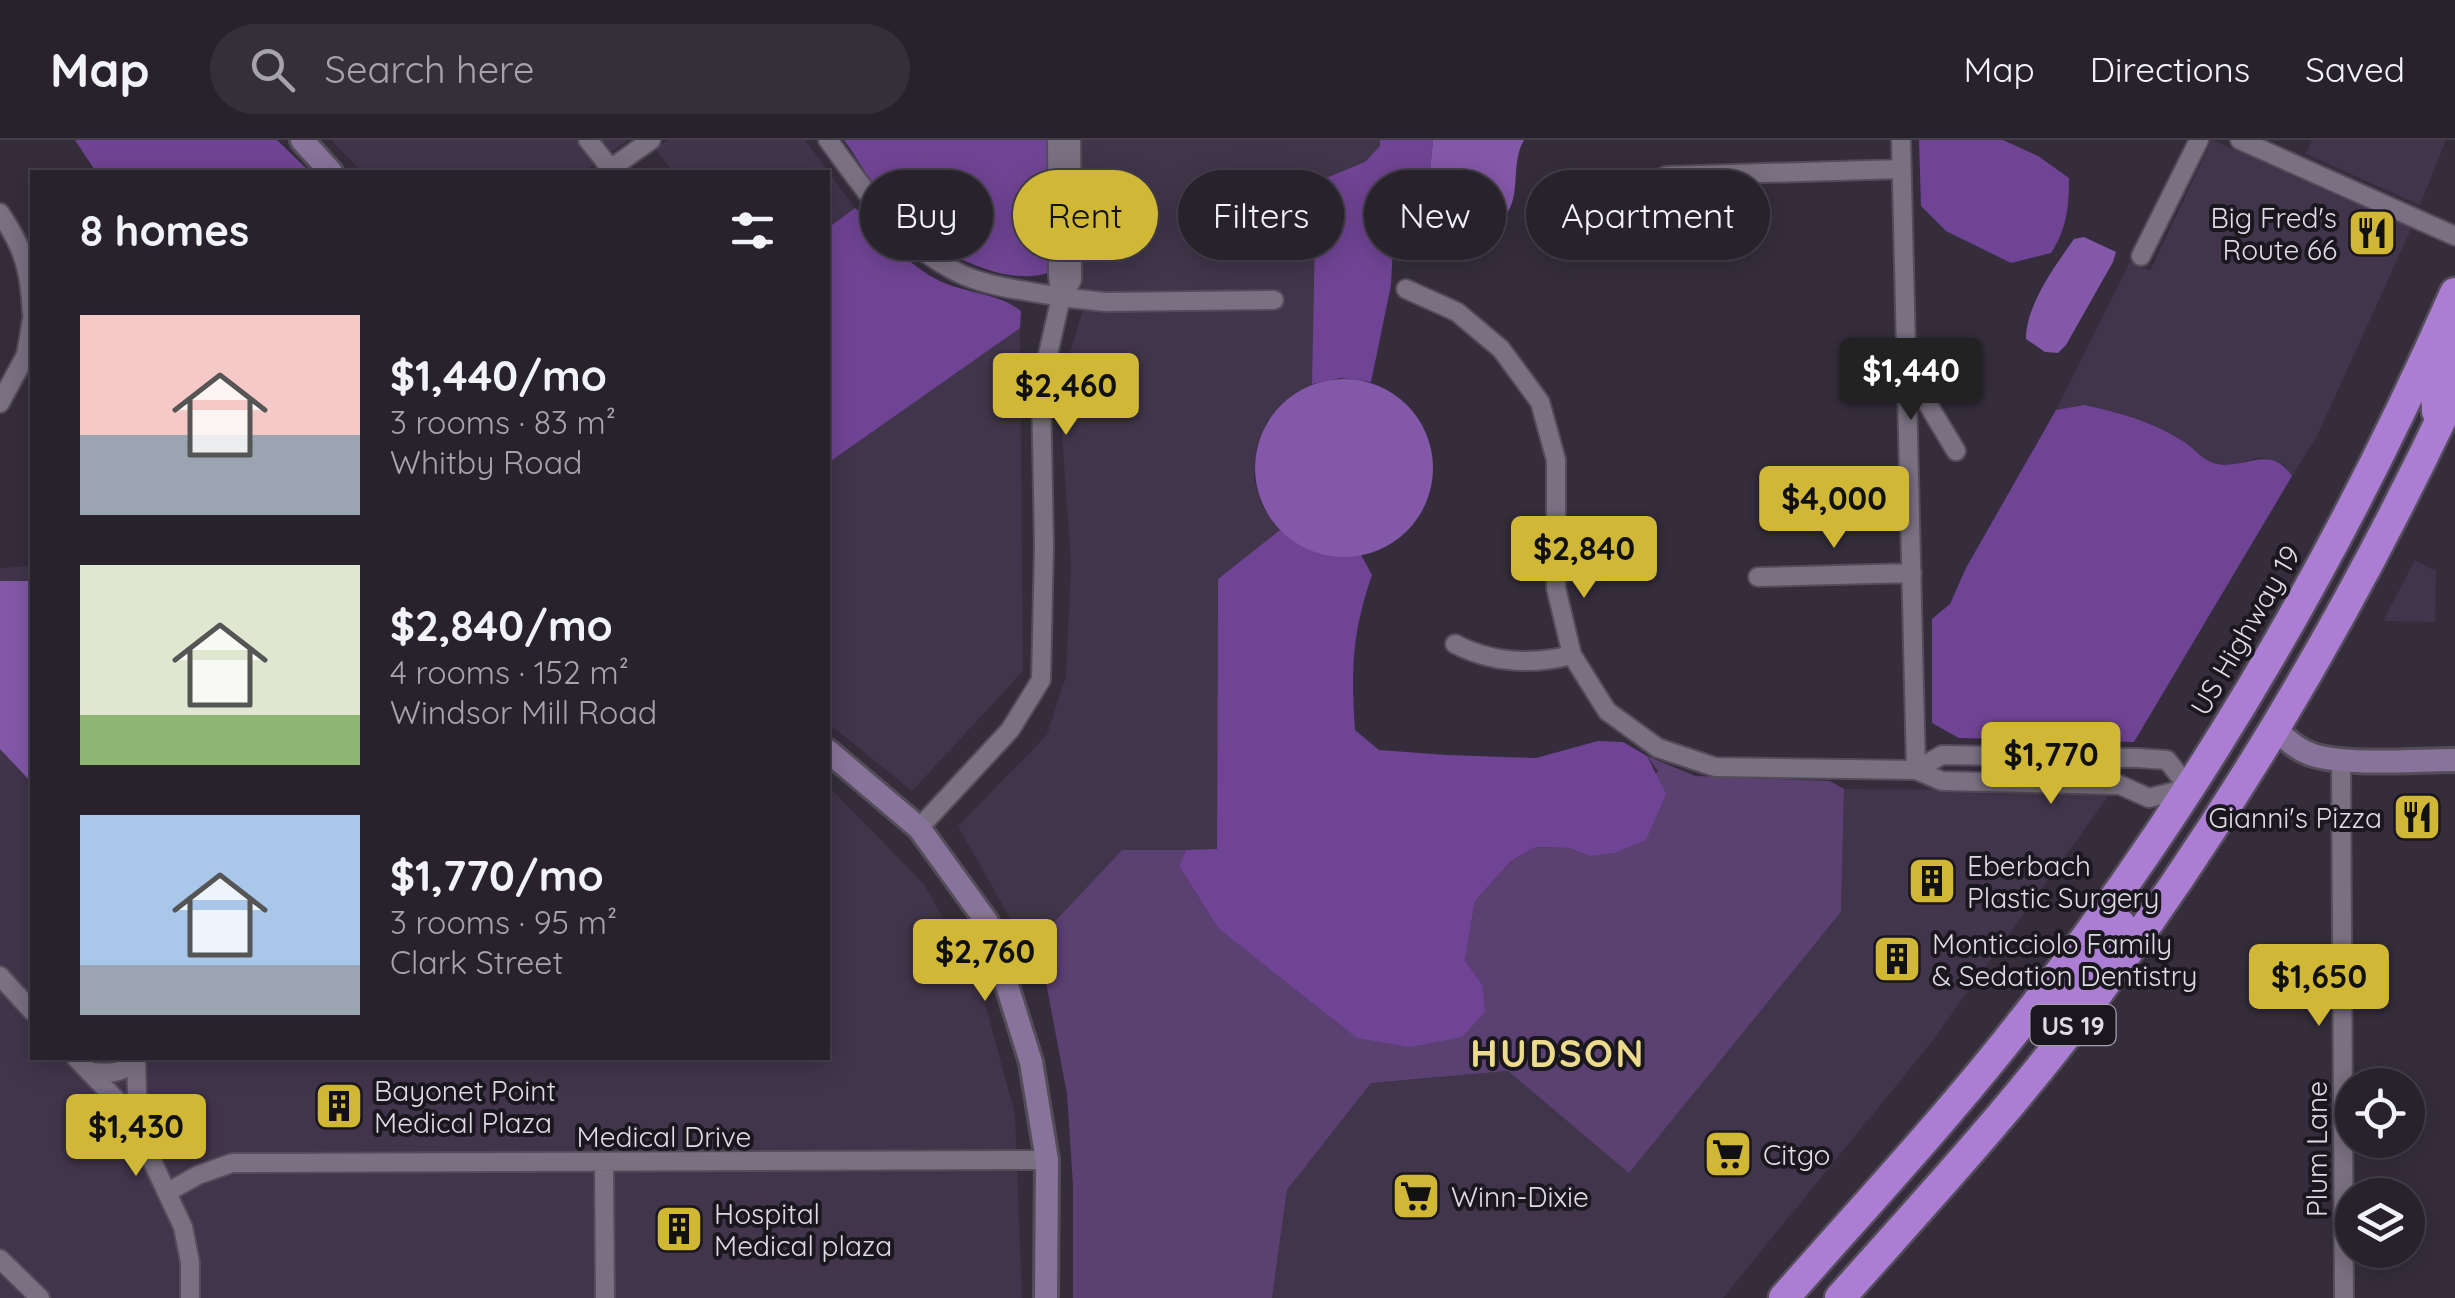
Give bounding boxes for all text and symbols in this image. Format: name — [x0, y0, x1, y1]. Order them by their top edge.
search box — [210, 24, 910, 114]
text: Map — [50, 39, 150, 99]
icon: search — [245, 42, 300, 97]
text: Search here — [325, 45, 534, 93]
text: Map — [1963, 47, 2035, 91]
text: Directions — [2090, 47, 2250, 91]
text: Saved — [2305, 47, 2405, 91]
chip: Buy — [860, 170, 993, 260]
chip: Rent — [1013, 170, 1158, 260]
chip: Filters — [1178, 170, 1344, 260]
chip: New — [1364, 170, 1506, 260]
chip: Apartment — [1526, 170, 1770, 260]
place label: Big Fred's Route 66 — [2211, 200, 2337, 267]
icon: filters — [725, 203, 780, 258]
text: 8 homes — [80, 204, 249, 257]
restaurant icon: Big Fred's Route 66 — [2346, 207, 2398, 259]
pin: $1,440 — [1830, 338, 1992, 423]
text: $1,440/mo — [390, 349, 607, 402]
text: $1,440 — [1862, 350, 1960, 390]
pin: $2,460 — [985, 353, 1147, 438]
icon: home — [160, 355, 280, 475]
text: $2,460 — [1015, 365, 1117, 405]
text: 3 rooms · 83 m² — [390, 402, 616, 442]
text: Whitby Road — [390, 442, 582, 482]
pin: $4,000 — [1753, 466, 1915, 551]
text: $4,000 — [1781, 478, 1887, 518]
pin: $2,840 — [1503, 516, 1665, 601]
text: $2,840 — [1533, 528, 1635, 568]
street label: US Highway 19 — [2182, 539, 2308, 721]
text: $2,840/mo — [390, 599, 613, 652]
icon: home — [160, 605, 280, 725]
text: 4 rooms · 152 m² — [390, 652, 629, 692]
text: Windsor Mill Road — [390, 692, 657, 732]
pin: $1,770 — [1970, 722, 2132, 807]
text: $1,770 — [2003, 734, 2099, 774]
restaurant icon: Gianni's Pizza — [2391, 791, 2443, 843]
place label: Gianni's Pizza — [2209, 800, 2382, 835]
place label: Eberbach Plastic Surgery — [1967, 848, 2159, 915]
text: $1,770/mo — [390, 849, 604, 902]
icon: home — [160, 855, 280, 975]
building icon: Eberbach Plastic Surgery — [1906, 855, 1958, 907]
text: 3 rooms · 95 m² — [390, 902, 617, 942]
pin: $2,760 — [904, 919, 1066, 1004]
place label: Monticciolo Family & Sedation Dentistry — [1932, 926, 2198, 993]
text: $2,760 — [935, 931, 1035, 971]
building icon: Monticciolo Family & Sedation Dentistry — [1871, 933, 1923, 985]
text: Clark Street — [390, 942, 563, 982]
pin: $1,650 — [2238, 944, 2400, 1029]
text: $1,650 — [2271, 956, 2367, 996]
road number: US 19 — [2030, 1005, 2116, 1045]
district label: HUDSON — [1470, 1029, 1646, 1077]
map controls — [2335, 1068, 2425, 1268]
button: locate — [2335, 1068, 2425, 1158]
place label: Bayonet Point Medical Plaza — [374, 1073, 556, 1140]
building icon: Bayonet Point Medical Plaza — [313, 1080, 365, 1132]
street label: Plum Lane — [2299, 1081, 2334, 1217]
pin: $1,430 — [55, 1094, 217, 1179]
text: $1,430 — [88, 1106, 184, 1146]
street label: Medical Drive — [577, 1119, 751, 1154]
supermarket icon: Citgo — [1702, 1128, 1754, 1180]
place label: Citgo — [1763, 1137, 1830, 1172]
supermarket icon: Winn-Dixie — [1390, 1170, 1442, 1222]
button: layers — [2335, 1178, 2425, 1268]
place label: Winn-Dixie — [1451, 1179, 1589, 1214]
place label: Hospital Medical plaza — [714, 1196, 892, 1263]
building icon: Hospital Medical plaza — [653, 1203, 705, 1255]

